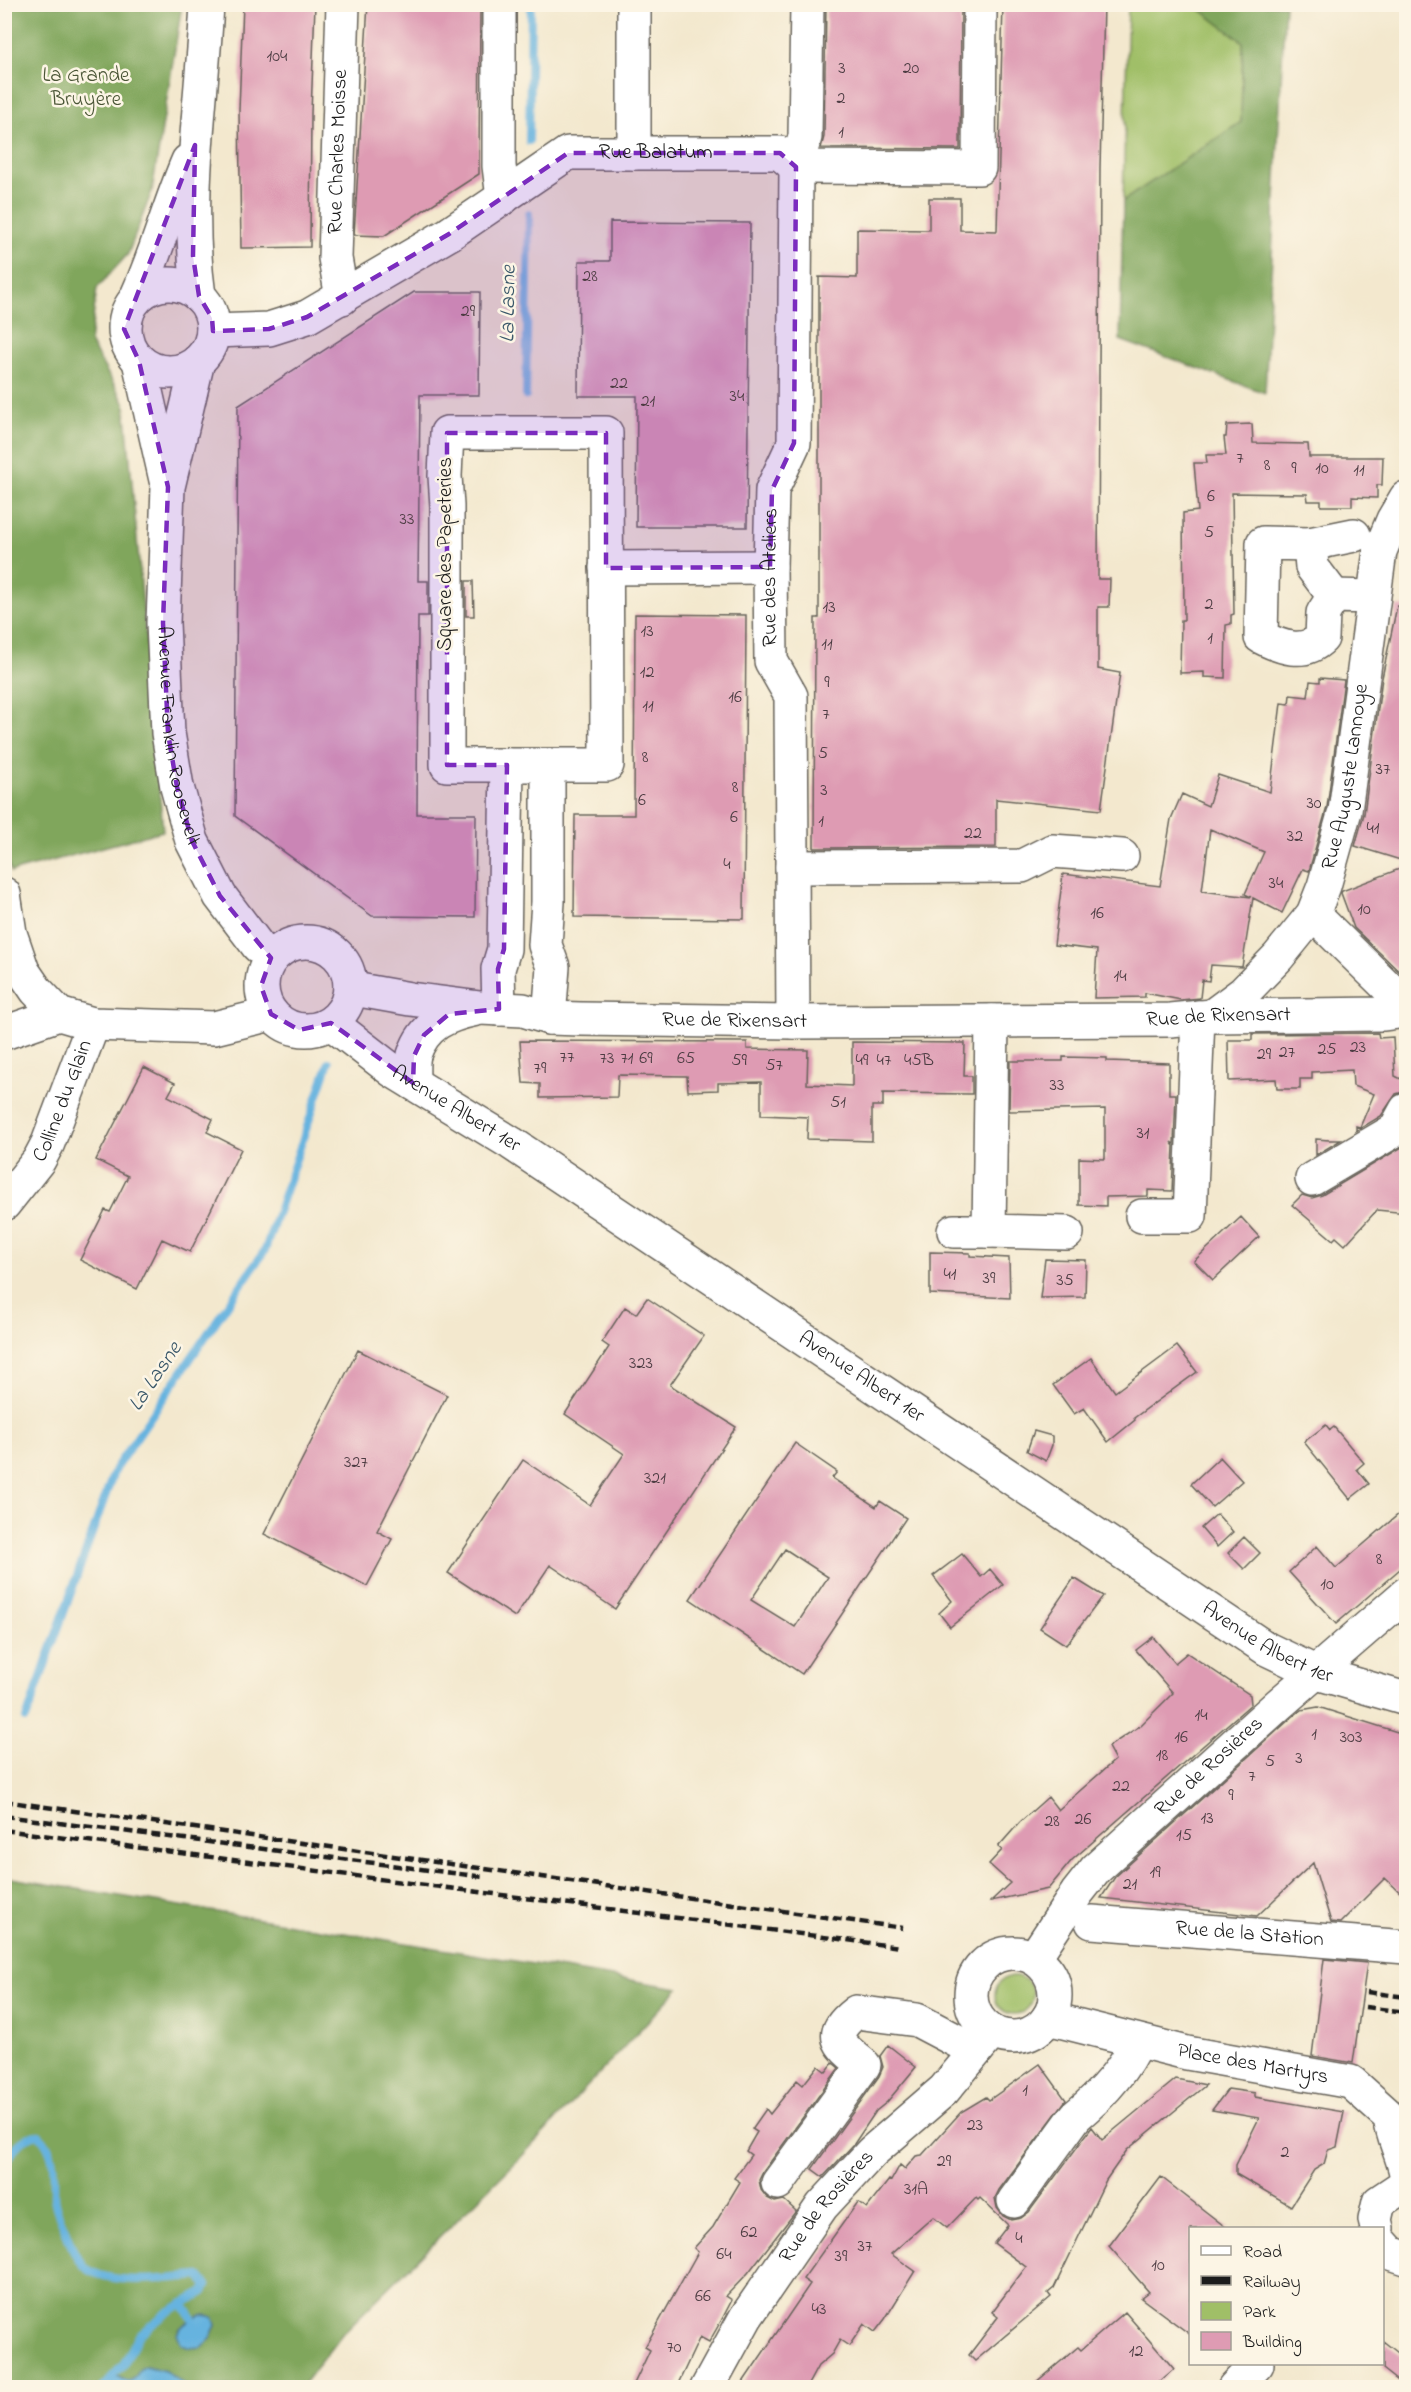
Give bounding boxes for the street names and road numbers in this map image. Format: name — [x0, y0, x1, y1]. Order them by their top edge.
street label: Rue Charles Moisse — [321, 68, 356, 234]
street label: Rue Balatum — [599, 138, 713, 168]
street label: Square des Papeteries — [431, 457, 461, 651]
street label: Rue des Ateliers — [755, 508, 787, 647]
street label: Avenue Franklin Roosevelt — [148, 625, 208, 852]
street label: Rue Auguste Lannoye — [1314, 681, 1378, 873]
street label: Rue de Rixensart — [1146, 1000, 1291, 1035]
street label: Rue de Rixensart — [662, 1005, 807, 1037]
street label: Colline du Glain — [25, 1036, 101, 1168]
street label: Avenue Albert 1er — [385, 1058, 527, 1161]
street label: Avenue Albert 1er — [792, 1324, 931, 1431]
street label: Avenue Albert 1er — [1196, 1594, 1337, 1692]
street label: Rue de Rosières — [1148, 1710, 1270, 1824]
street label: Rue de la Station — [1174, 1914, 1325, 1955]
street label: Place des Martyrs — [1174, 2036, 1331, 2093]
street label: Rue de Rosières — [772, 2143, 882, 2269]

